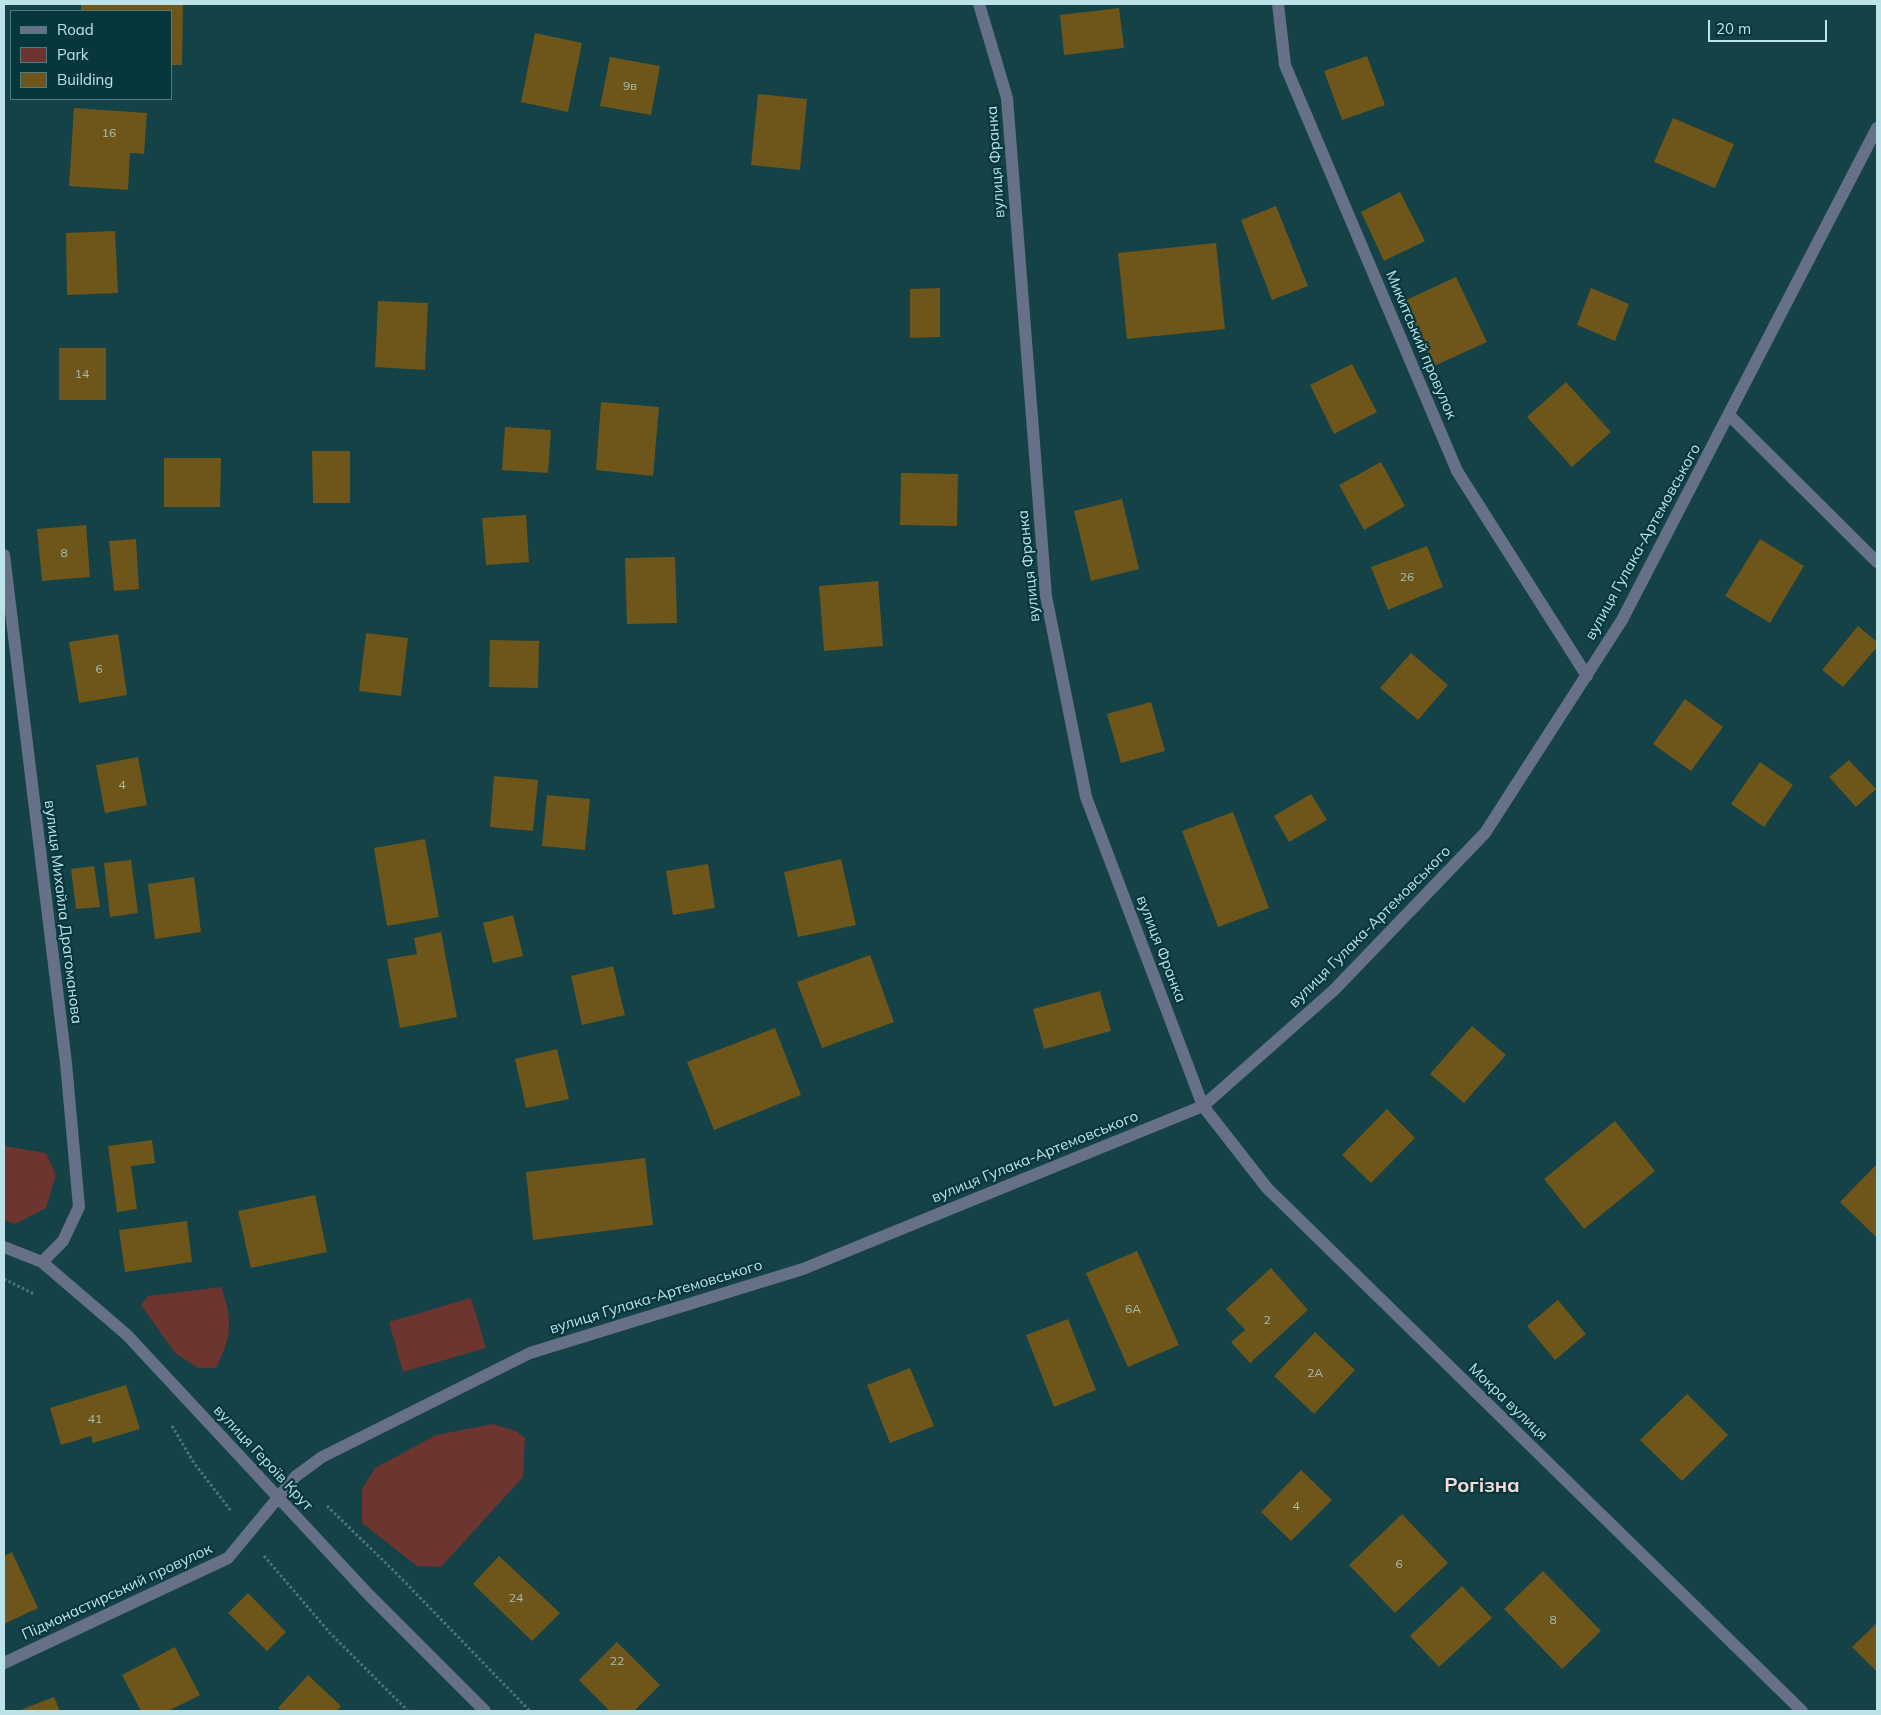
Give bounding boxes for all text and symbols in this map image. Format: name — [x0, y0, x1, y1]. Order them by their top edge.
legend — [10, 10, 172, 100]
scale bar — [1711, 10, 1830, 42]
text: 20 m — [1716, 19, 1751, 38]
text: Road — [57, 20, 94, 39]
text: Park — [57, 45, 89, 64]
text: Building — [57, 70, 113, 89]
house number: 9в — [623, 79, 637, 93]
street label: вулиця Франка — [983, 105, 1009, 219]
house number: 16 — [102, 126, 116, 140]
street label: Микитський провулок — [1382, 268, 1460, 422]
house number: 14 — [75, 367, 89, 381]
street label: вулиця Гулака-Артемовського — [1581, 441, 1705, 643]
street label: вулиця Франка — [1014, 509, 1044, 623]
house number: 8 — [60, 546, 68, 560]
house number: 26 — [1400, 570, 1414, 584]
house number: 6 — [95, 662, 103, 676]
house number: 4 — [118, 778, 126, 792]
street label: вулиця Михайла Драгоманова — [40, 799, 86, 1025]
street label: вулиця Гулака-Артемовського — [1285, 842, 1455, 1012]
street label: вулиця Франка — [1132, 893, 1190, 1005]
street label: вулиця Гулака-Артемовського — [929, 1107, 1141, 1207]
street label: вулиця Гулака-Артемовського — [547, 1256, 765, 1338]
house number: 6А — [1125, 1302, 1141, 1316]
house number: 2 — [1263, 1313, 1271, 1327]
street label: Мокра вулиця — [1465, 1360, 1551, 1444]
house number: 2А — [1307, 1366, 1323, 1380]
street label: вулиця Героїв Крут — [209, 1402, 317, 1514]
house number: 41 — [88, 1412, 102, 1426]
district label: Рогізна — [1444, 1474, 1520, 1498]
house number: 4 — [1292, 1499, 1300, 1513]
street label: Підмонастирський провулок — [19, 1540, 215, 1644]
house number: 6 — [1395, 1557, 1403, 1571]
house number: 24 — [509, 1591, 523, 1605]
house number: 8 — [1549, 1613, 1557, 1627]
house number: 22 — [610, 1654, 624, 1668]

